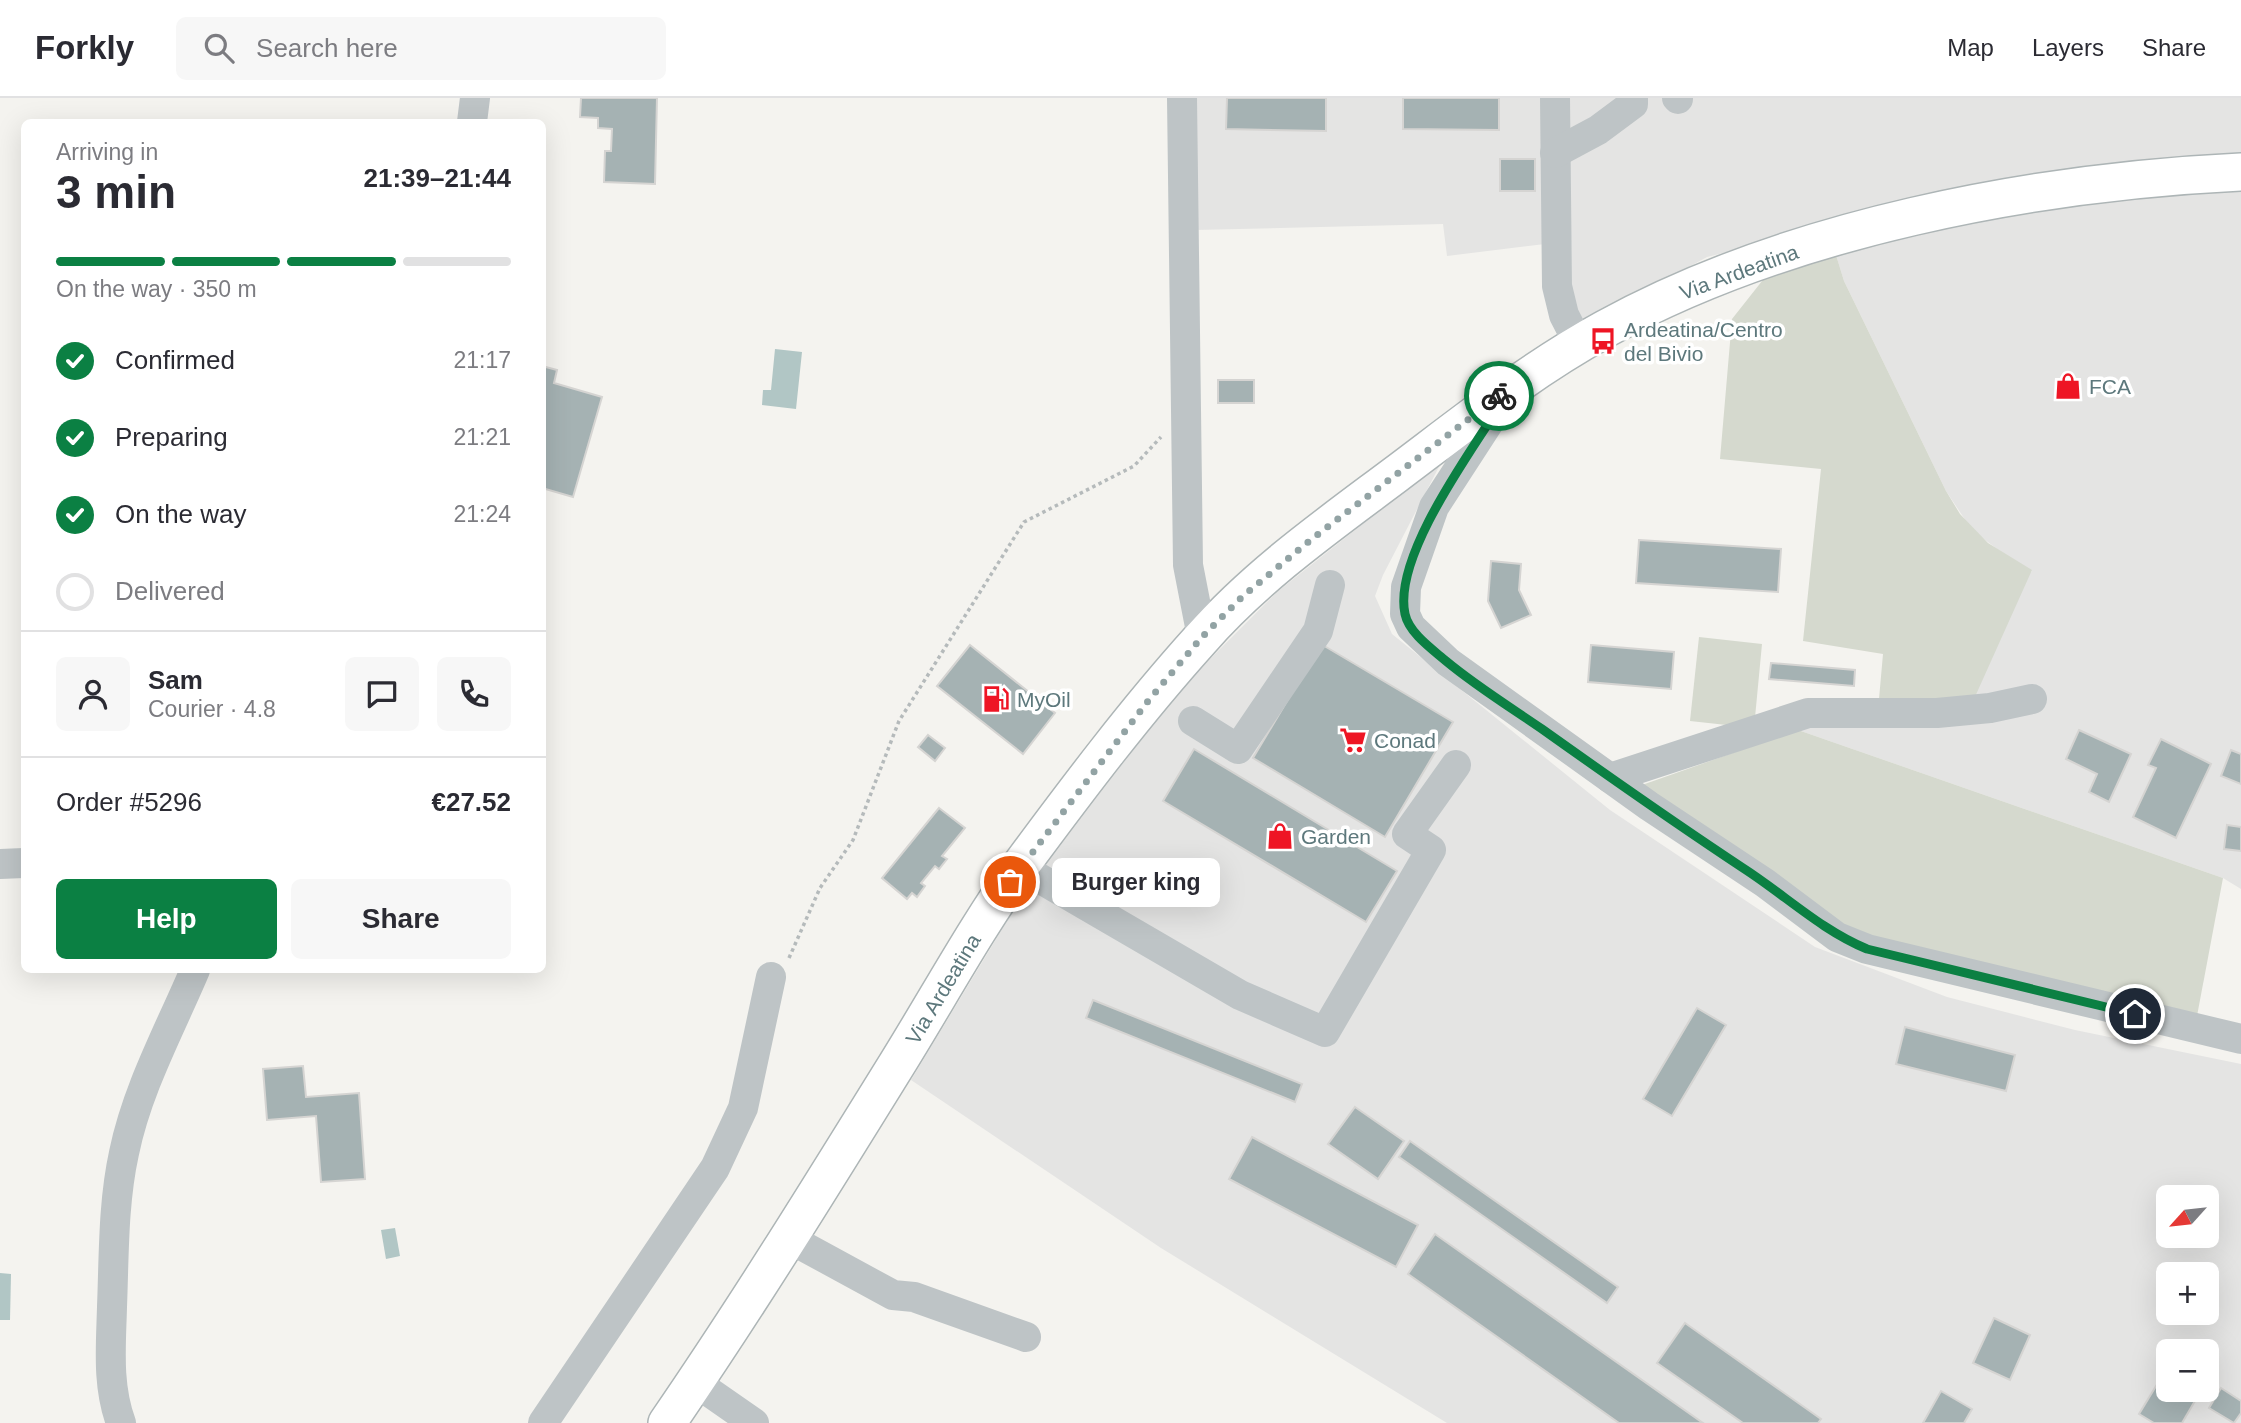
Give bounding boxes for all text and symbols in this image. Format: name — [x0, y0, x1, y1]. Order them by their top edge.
search box — [176, 17, 666, 80]
text: Forkly — [35, 29, 134, 66]
icon: search — [200, 29, 238, 67]
text: Search here — [256, 33, 398, 63]
text: Map — [1947, 34, 1994, 61]
text: Layers — [2032, 34, 2104, 61]
text: Share — [2142, 34, 2206, 61]
text: Arriving in — [56, 139, 158, 165]
text: 21:39–21:44 — [364, 163, 511, 193]
text: 3 min — [56, 166, 176, 218]
street label: Via Ardeatina — [1677, 240, 1802, 304]
text: On the way · 350 m — [56, 276, 257, 302]
place label: Ardeatina/Centro del Bivio — [1624, 318, 1783, 365]
bus stop icon: Ardeatina/Centro del Bivio — [1588, 326, 1618, 356]
icon: check — [56, 342, 94, 380]
text: Confirmed — [115, 345, 235, 375]
text: 21:17 — [453, 347, 511, 373]
courier — [1464, 361, 1534, 431]
shop icon: FCA — [2053, 371, 2083, 401]
place label: FCA — [2089, 375, 2131, 398]
icon: bike — [1480, 377, 1518, 415]
icon: check — [56, 419, 94, 457]
text: Preparing — [115, 422, 228, 452]
text: 21:21 — [453, 424, 511, 450]
icon: check — [56, 496, 94, 534]
text: On the way — [115, 499, 247, 529]
text: 21:24 — [453, 501, 511, 527]
text: Delivered — [115, 576, 225, 606]
button: person — [56, 657, 130, 731]
button: chat — [345, 657, 419, 731]
button: phone — [437, 657, 511, 731]
text: Sam — [148, 665, 203, 695]
fuel station icon: MyOil — [981, 684, 1011, 714]
place label: MyOil — [1017, 688, 1071, 711]
text: Courier · 4.8 — [148, 696, 276, 722]
supermarket icon: Conad — [1338, 725, 1368, 755]
place label: Conad — [1374, 729, 1436, 752]
text: Order #5296 — [56, 787, 202, 817]
text: €27.52 — [431, 787, 511, 817]
shop icon: Garden — [1265, 821, 1295, 851]
place label: Garden — [1301, 825, 1371, 848]
pin — [980, 852, 1040, 912]
callout: Burger king — [1052, 858, 1220, 906]
icon: bag — [991, 863, 1029, 901]
text: Burger king — [1071, 869, 1201, 895]
button: Help — [56, 879, 277, 959]
button: Share — [291, 879, 511, 959]
street label: Via Ardeatina — [901, 929, 985, 1048]
pin — [2105, 984, 2165, 1044]
icon: home — [2116, 995, 2154, 1033]
north arrow — [2156, 1185, 2219, 1248]
map controls — [2156, 1185, 2219, 1402]
button: + — [2156, 1262, 2219, 1325]
button: − — [2156, 1339, 2219, 1402]

